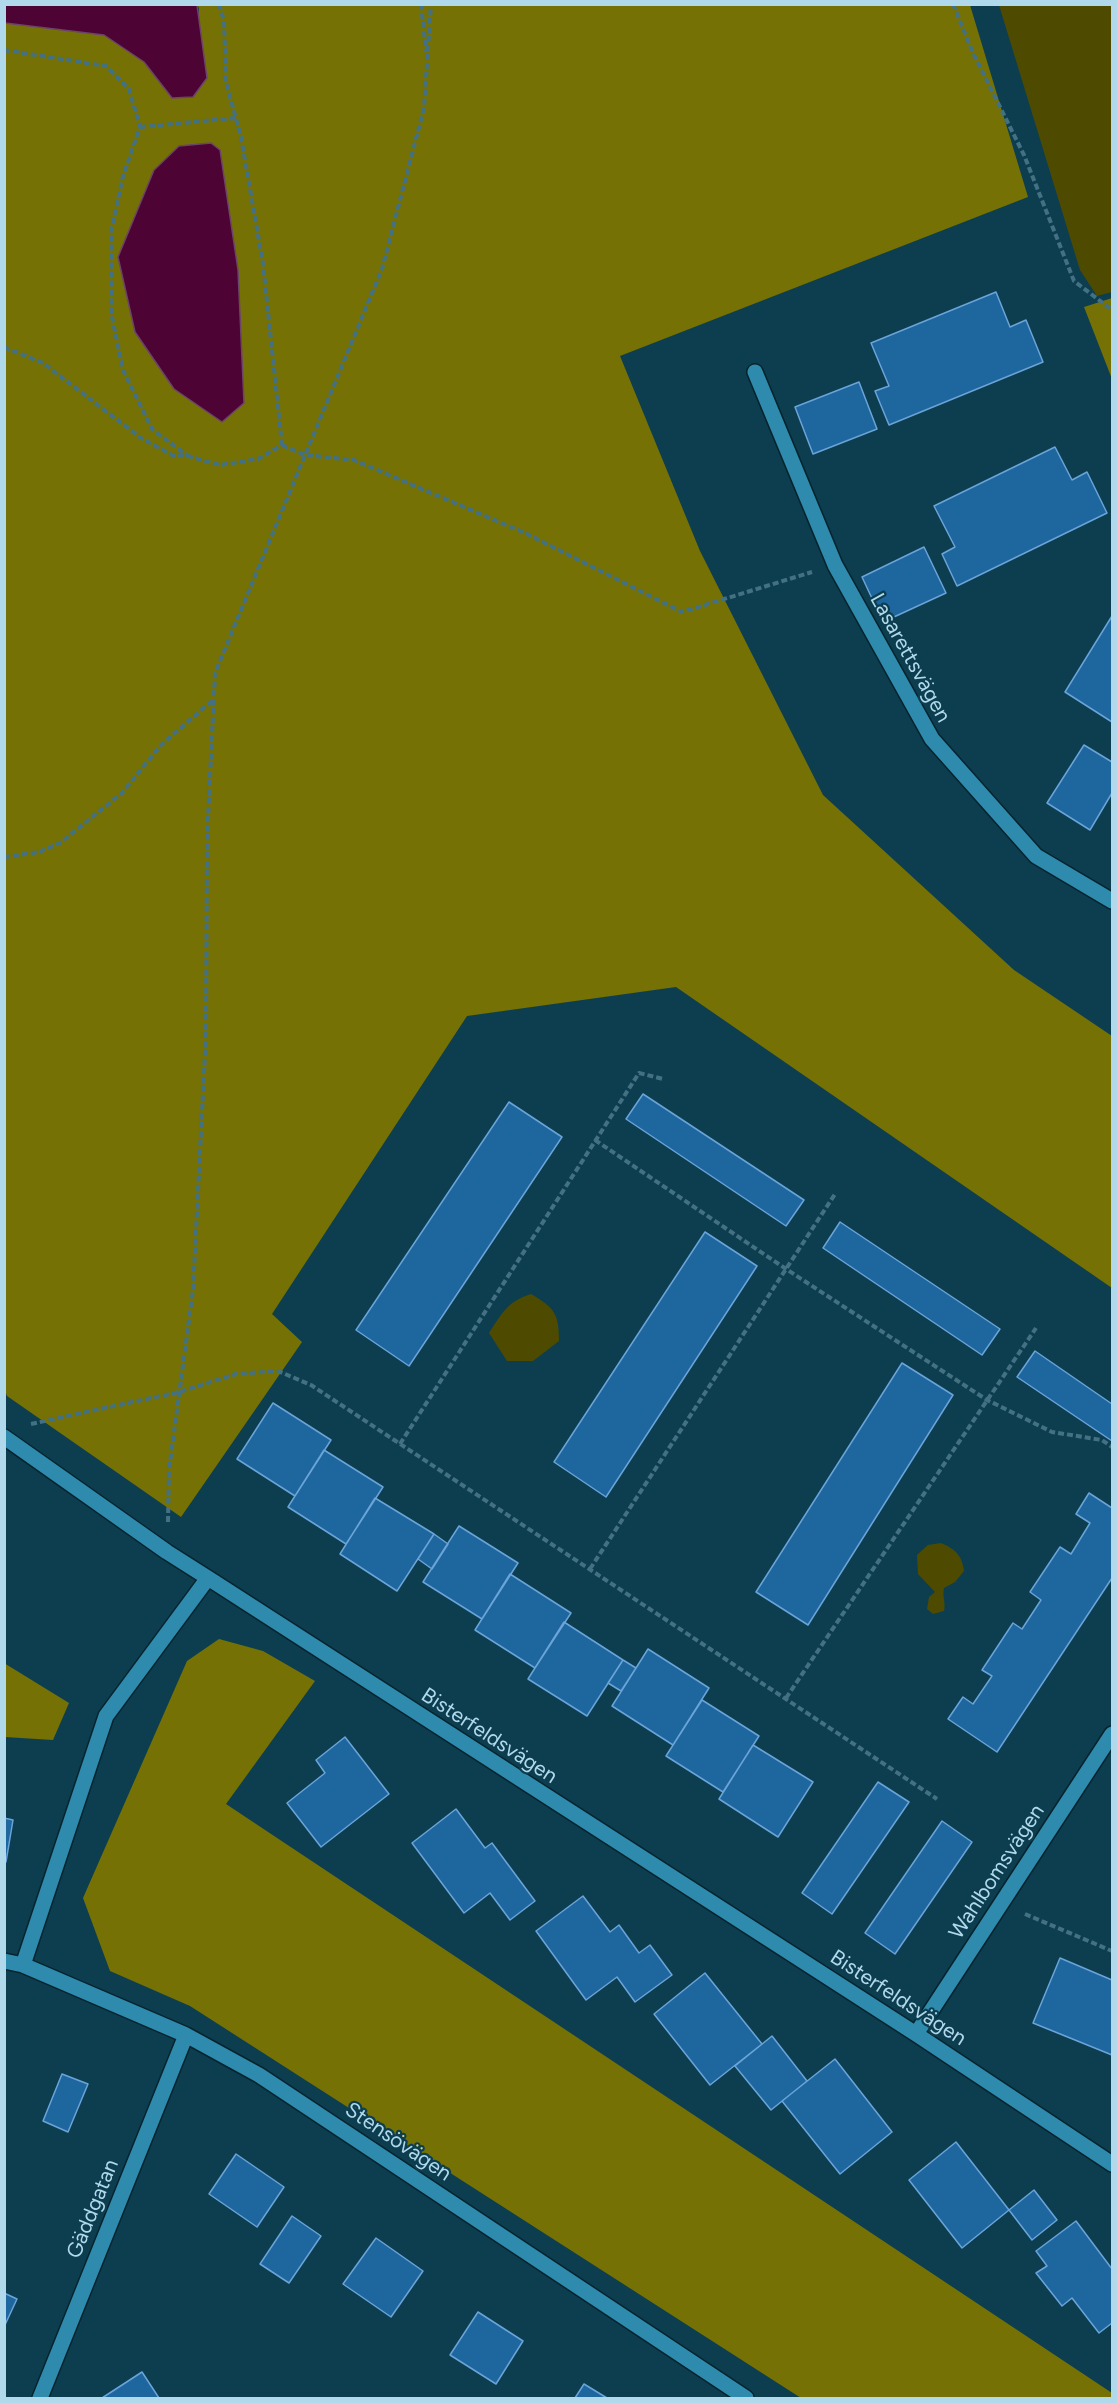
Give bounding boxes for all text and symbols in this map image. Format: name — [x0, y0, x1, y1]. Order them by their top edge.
street label: Lasarettsvägen — [864, 589, 956, 727]
street label: Bisterfeldsvägen — [416, 1683, 562, 1789]
street label: Wahlbomsvägen — [944, 1800, 1050, 1944]
street label: Bisterfeldsvägen — [825, 1945, 971, 2051]
street label: Stensövägen — [340, 2097, 456, 2187]
street label: Gäddgatan — [62, 2156, 124, 2262]

